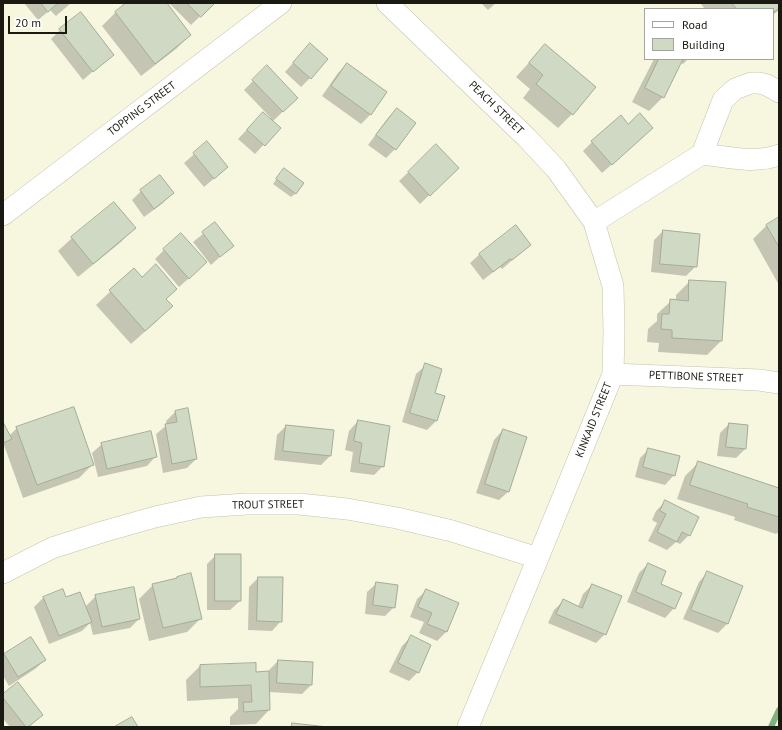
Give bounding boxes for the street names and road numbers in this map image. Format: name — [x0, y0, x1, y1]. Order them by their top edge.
street label: TOPPING STREET — [105, 79, 179, 139]
street label: PEACH STREET — [466, 79, 526, 137]
street label: PETTIBONE STREET — [649, 369, 743, 385]
street label: KINKAID STREET — [573, 381, 615, 459]
street label: TROUT STREET — [232, 498, 304, 512]

